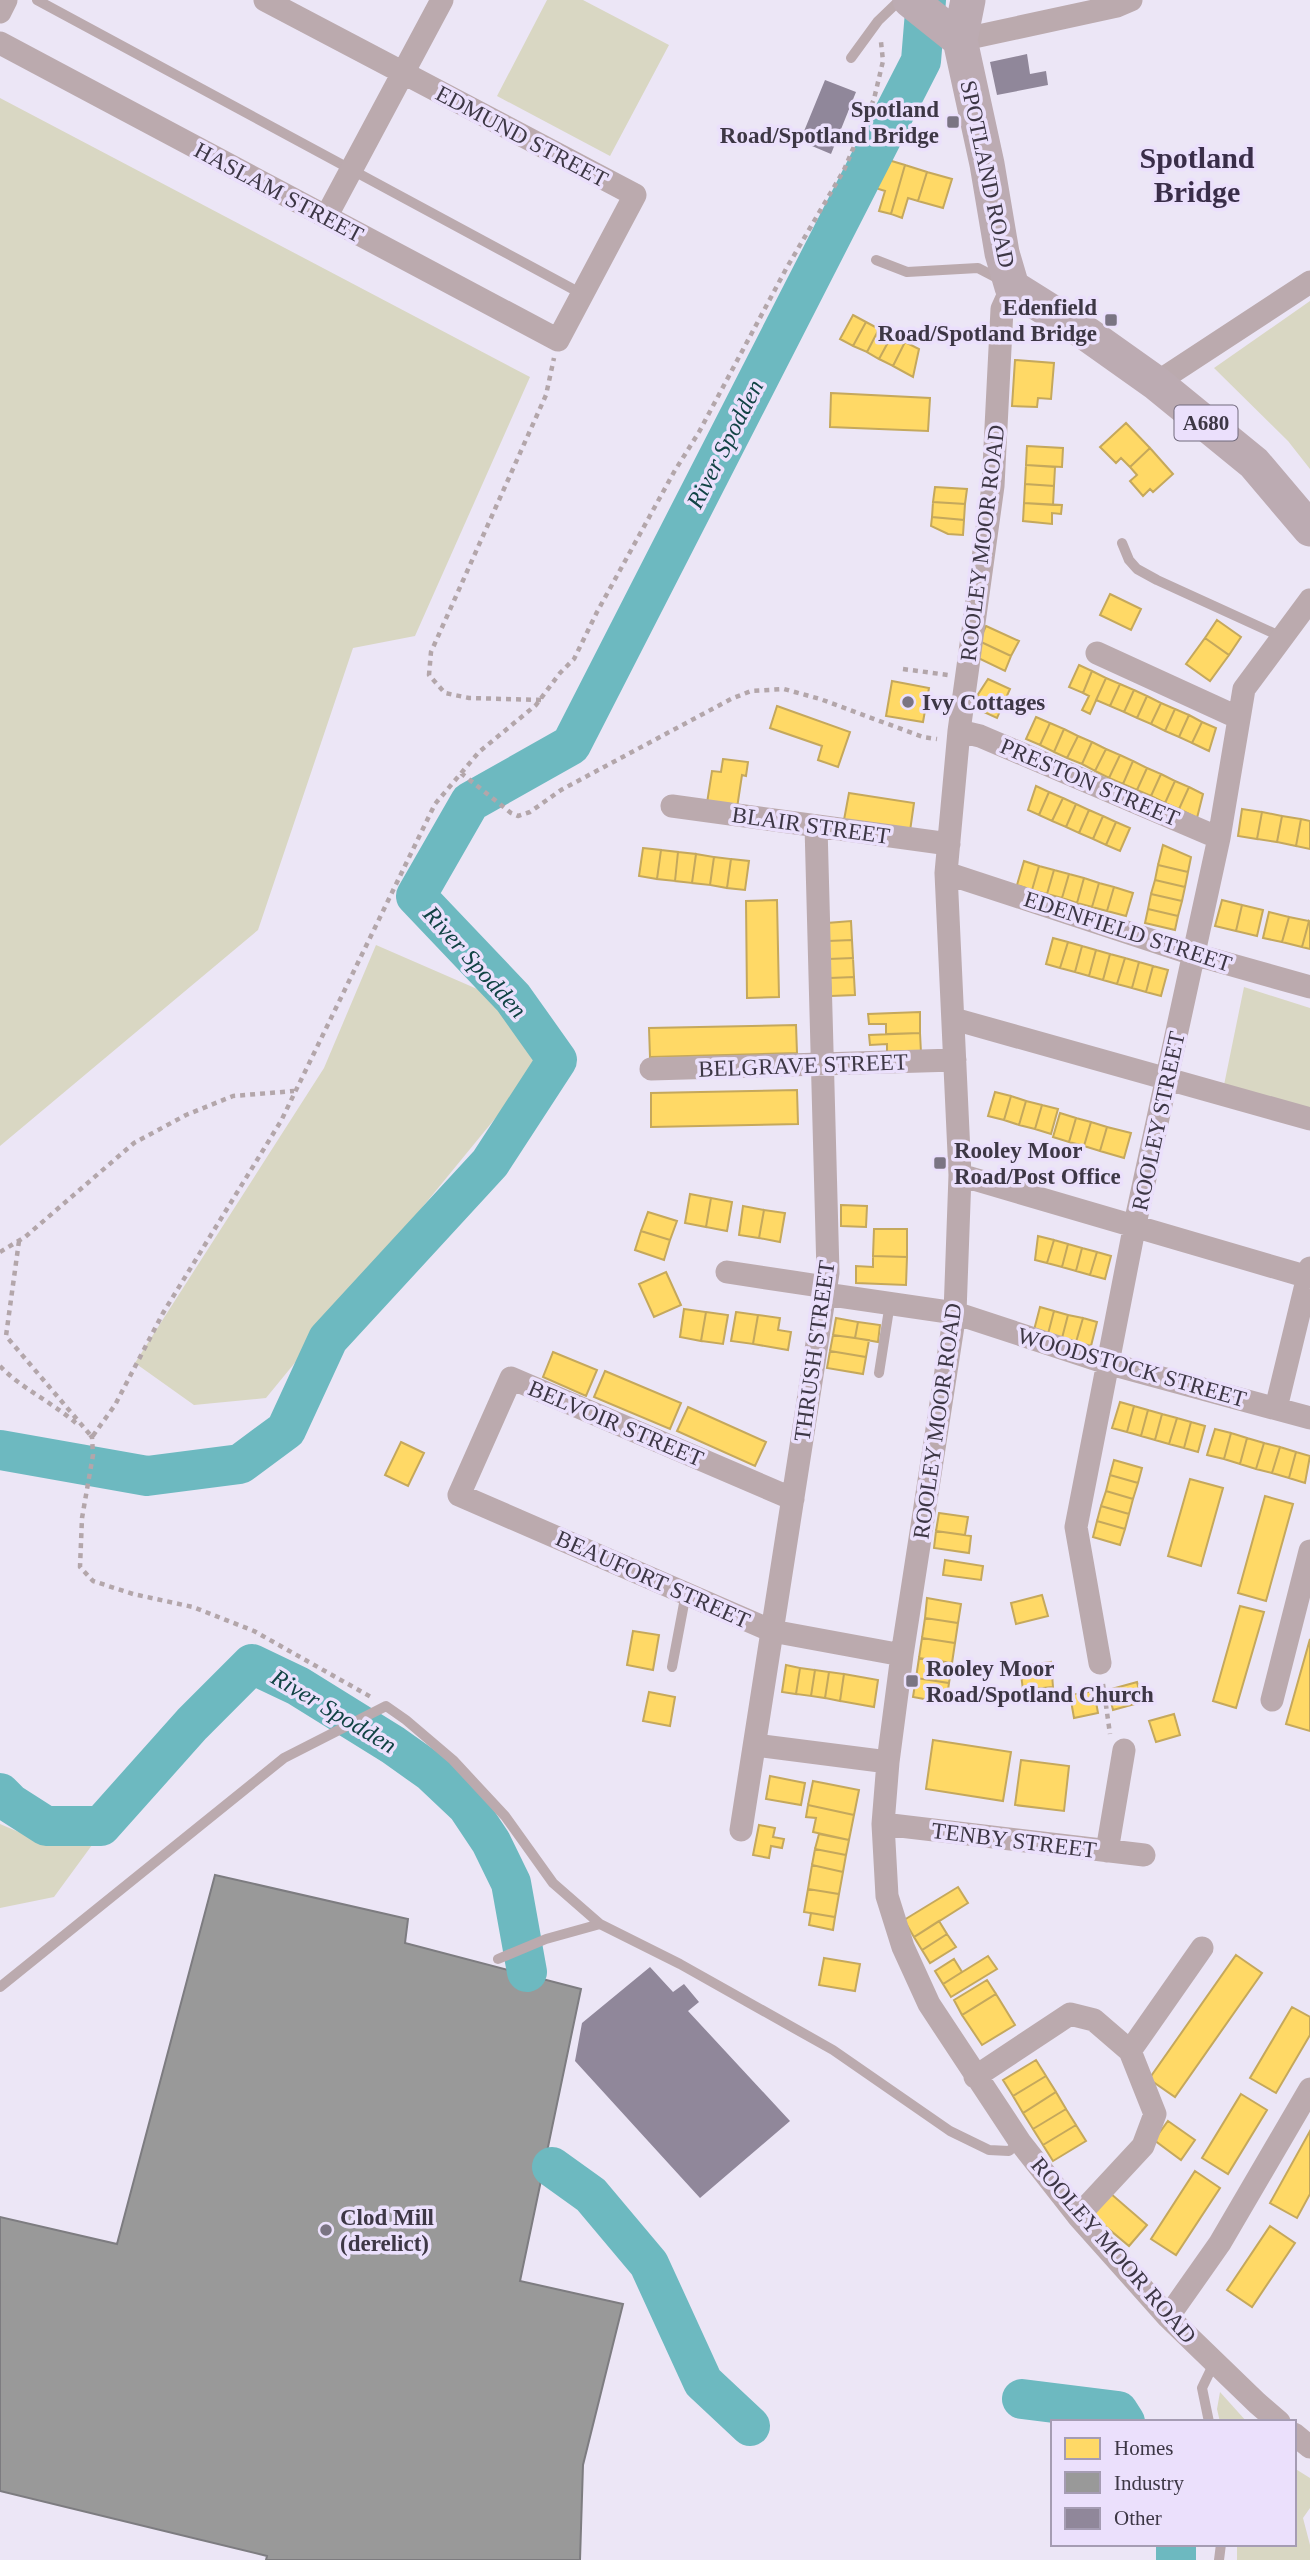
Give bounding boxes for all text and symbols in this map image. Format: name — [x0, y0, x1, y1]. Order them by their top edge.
street label: SPOTLAND ROAD — [955, 78, 1020, 270]
street label: EDMUND STREET — [432, 81, 612, 192]
place label: Spotland Road/Spotland Bridge — [720, 97, 939, 148]
marker: Spotland Road/Spotland Bridge — [945, 114, 961, 130]
street label: HASLAM STREET — [190, 137, 367, 247]
district label: Spotland Bridge — [1139, 141, 1255, 208]
place label: Edenfield Road/Spotland Bridge — [878, 295, 1097, 346]
marker: Edenfield Road/Spotland Bridge — [1103, 312, 1119, 328]
water label: River Spodden — [681, 375, 769, 513]
road number: A680 — [1174, 406, 1238, 440]
street label: ROOLEY MOOR ROAD — [956, 423, 1009, 663]
place label: Ivy Cottages — [922, 690, 1045, 715]
marker: Ivy Cottages — [900, 694, 916, 710]
street label: PRESTON STREET — [997, 733, 1183, 831]
street label: BLAIR STREET — [730, 802, 891, 849]
street label: EDENFIELD STREET — [1021, 886, 1235, 977]
water label: River Spodden — [418, 900, 532, 1023]
street label: ROOLEY STREET — [1127, 1029, 1190, 1213]
street label: BELGRAVE STREET — [698, 1049, 908, 1082]
place label: Rooley Moor Road/Post Office — [954, 1138, 1121, 1189]
marker: Rooley Moor Road/Post Office — [932, 1155, 948, 1171]
street label: THRUSH STREET — [789, 1259, 840, 1443]
street label: ROOLEY MOOR ROAD — [909, 1301, 966, 1541]
street label: WOODSTOCK STREET — [1015, 1323, 1249, 1412]
street label: BELVOIR STREET — [525, 1375, 707, 1472]
street label: BEAUFORT STREET — [552, 1525, 754, 1634]
place label: Rooley Moor Road/Spotland Church — [926, 1656, 1154, 1707]
water label: River Spodden — [266, 1663, 401, 1758]
marker: Rooley Moor Road/Spotland Church — [904, 1673, 920, 1689]
street label: TENBY STREET — [930, 1818, 1098, 1863]
street label: ROOLEY MOOR ROAD — [1026, 2152, 1201, 2348]
place label: Clod Mill (derelict) — [340, 2205, 434, 2256]
marker: Clod Mill (derelict) — [318, 2222, 334, 2238]
legend — [1051, 2420, 1296, 2546]
text: Homes — [1114, 2436, 1174, 2460]
text: Industry — [1114, 2471, 1184, 2495]
text: Other — [1114, 2506, 1162, 2530]

